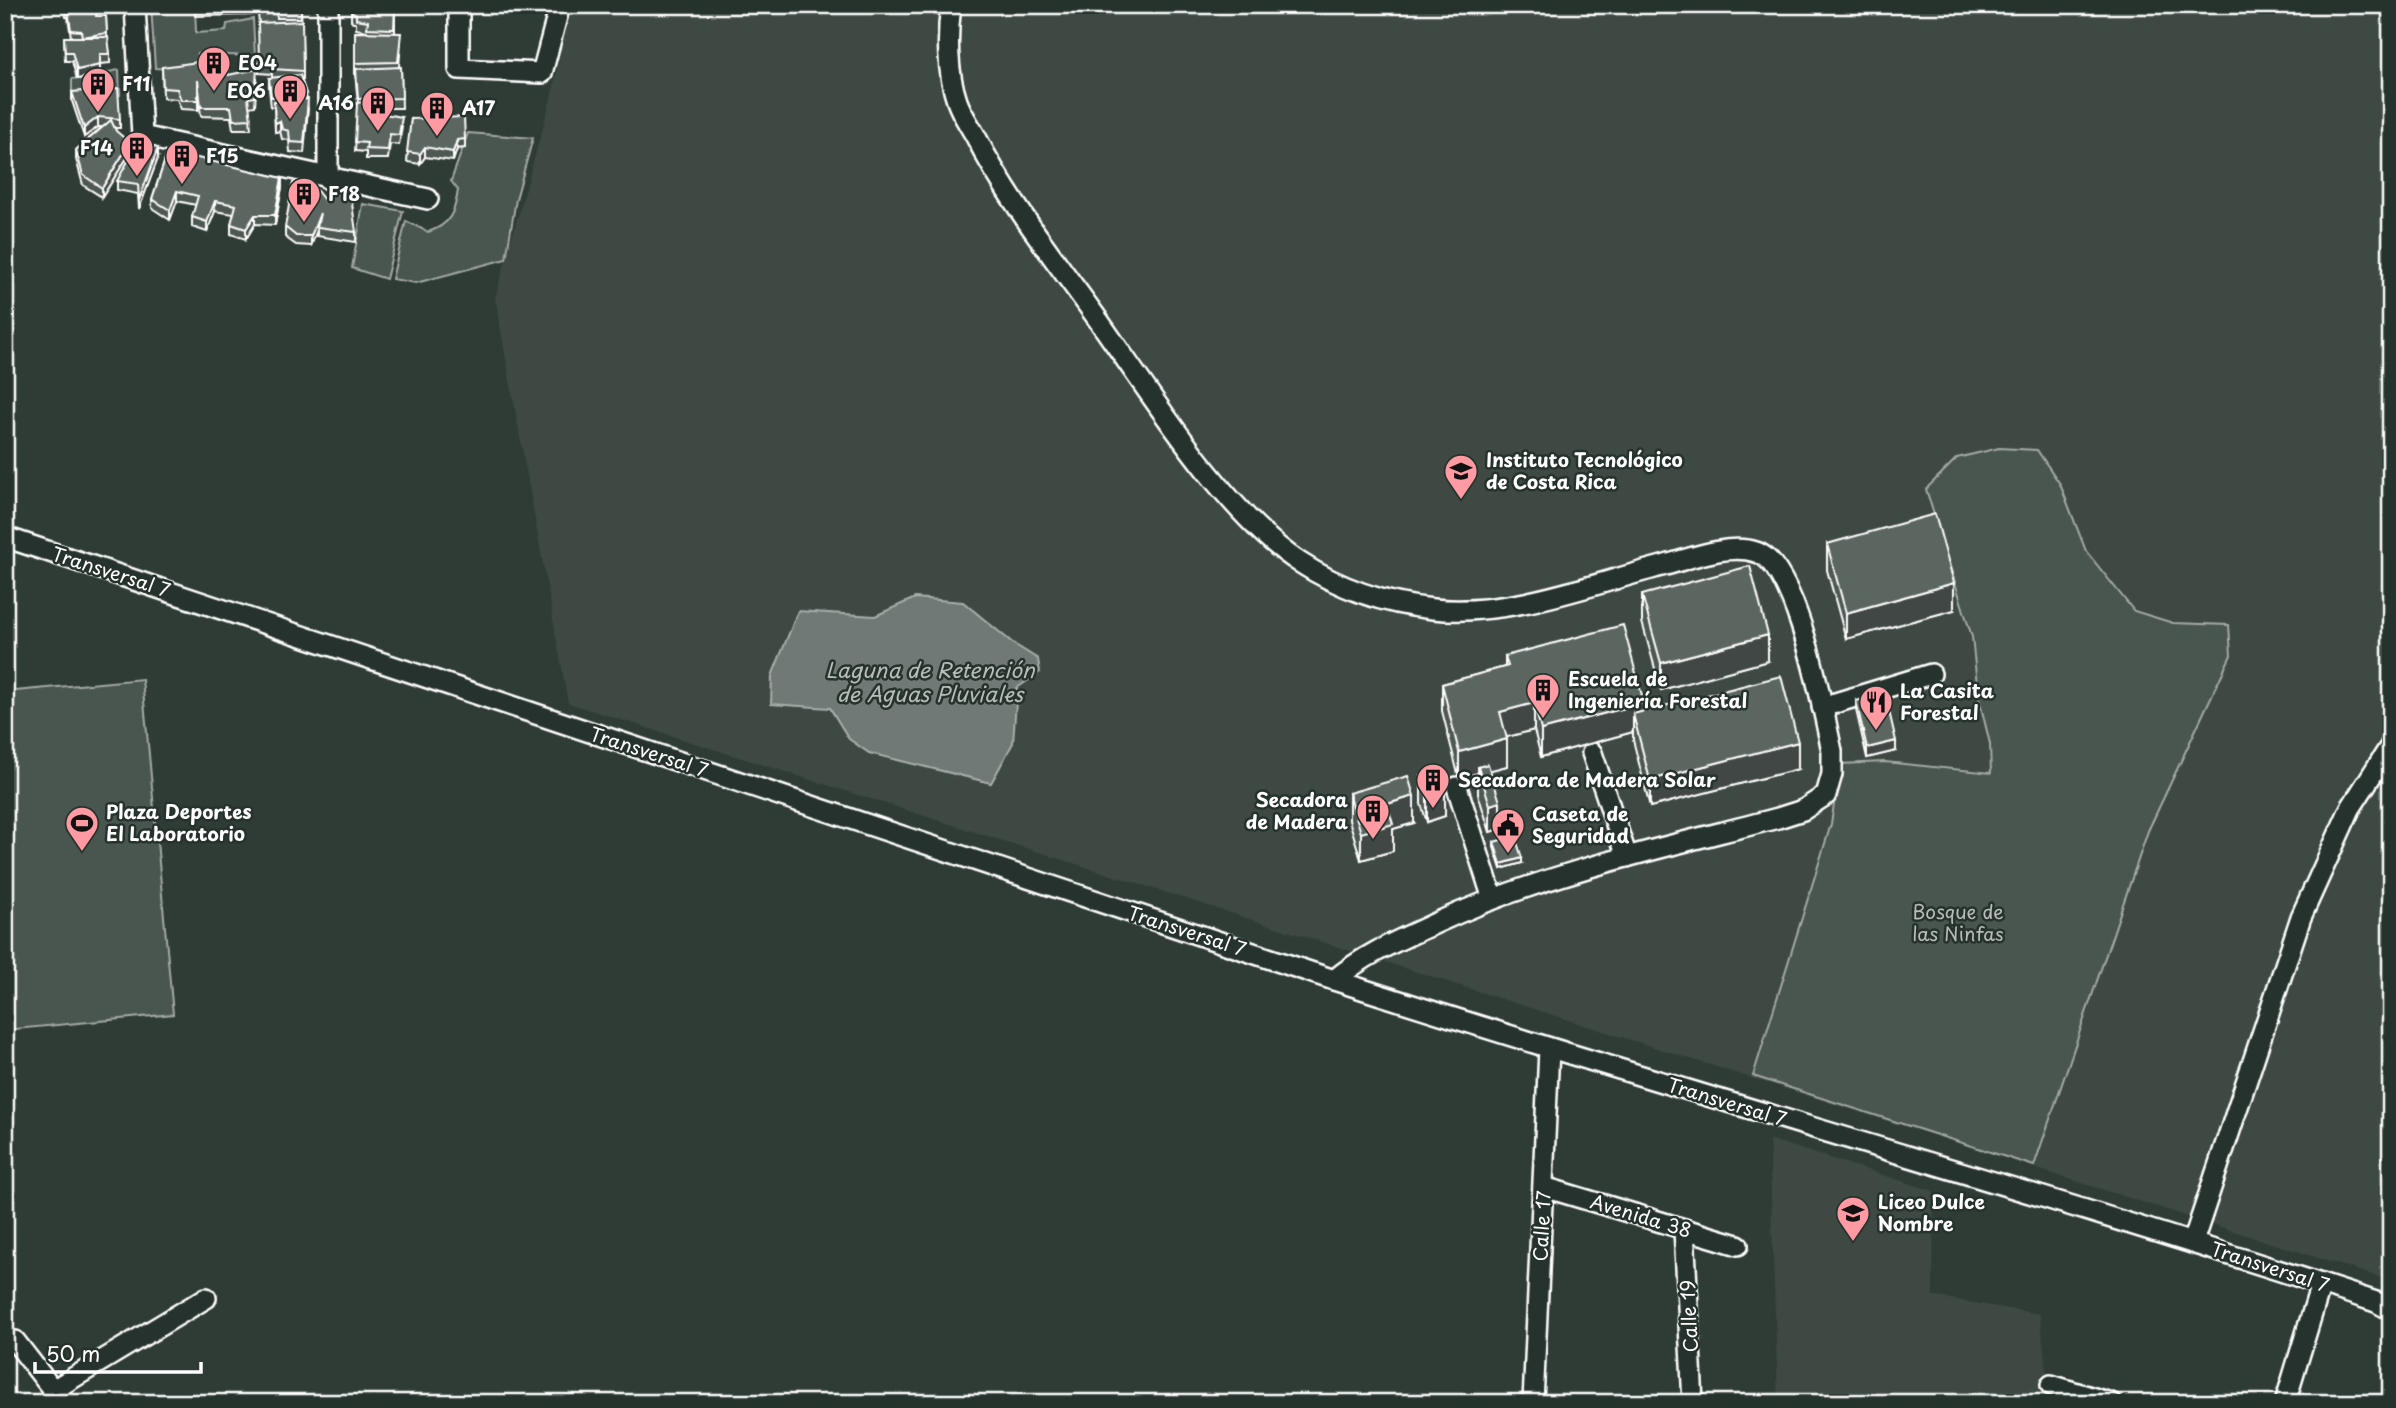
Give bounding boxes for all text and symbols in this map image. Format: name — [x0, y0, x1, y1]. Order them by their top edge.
building icon: E04 — [195, 44, 233, 93]
place label: E04 — [238, 48, 277, 76]
building icon: F11 — [79, 65, 117, 114]
place label: F11 — [122, 69, 150, 97]
building icon: E06 — [271, 72, 309, 121]
place label: E06 — [227, 76, 266, 104]
building icon: A16 — [359, 84, 397, 133]
place label: A16 — [318, 88, 354, 116]
building icon: A17 — [418, 89, 456, 138]
place label: A17 — [462, 93, 496, 121]
building icon: F14 — [118, 129, 156, 178]
place label: F14 — [80, 133, 113, 161]
building icon: F15 — [163, 137, 201, 186]
place label: F15 — [206, 141, 239, 169]
building icon: F18 — [285, 175, 323, 224]
place label: F18 — [328, 179, 360, 207]
place label: Instituto Tecnológico de Costa Rica — [1486, 445, 1683, 495]
school or university icon: Instituto Tecnológico de Costa Rica — [1442, 452, 1480, 501]
street label: Transversal 7 — [48, 539, 175, 604]
water label: Laguna de Retención de Aguas Pluviales — [825, 653, 1036, 709]
place label: Escuela de Ingeniería Forestal — [1568, 664, 1748, 714]
building icon: Escuela de Ingeniería Forestal — [1524, 671, 1562, 720]
place label: La Casita Forestal — [1900, 676, 1994, 726]
restaurant icon: La Casita Forestal — [1857, 683, 1895, 732]
street label: Transversal 7 — [586, 719, 713, 784]
building icon: Secadora de Madera Solar — [1414, 761, 1452, 810]
place label: Secadora de Madera Solar — [1458, 765, 1716, 793]
place label: Secadora de Madera — [1246, 785, 1348, 835]
building icon: Secadora de Madera — [1354, 792, 1392, 841]
place label: Plaza Deportes El Laboratorio — [106, 797, 252, 847]
place label: Caseta de Seguridad — [1532, 799, 1630, 849]
sports icon: Plaza Deportes El Laboratorio — [63, 804, 101, 853]
public building icon: Caseta de Seguridad — [1489, 806, 1527, 855]
park label: Bosque de las Ninfas — [1912, 897, 2004, 947]
street label: Transversal 7 — [1124, 898, 1251, 963]
street label: Transversal 7 — [1664, 1070, 1791, 1133]
street label: Avenida 38 — [1587, 1186, 1695, 1244]
place label: Liceo Dulce Nombre — [1878, 1187, 1985, 1237]
street label: Calle 17 — [1525, 1190, 1557, 1262]
school or university icon: Liceo Dulce Nombre — [1834, 1194, 1872, 1243]
street label: Transversal 7 — [2207, 1234, 2334, 1299]
street label: Calle 19 — [1672, 1279, 1704, 1353]
scale bar — [35, 1331, 201, 1375]
text: 50 m — [46, 1337, 100, 1369]

